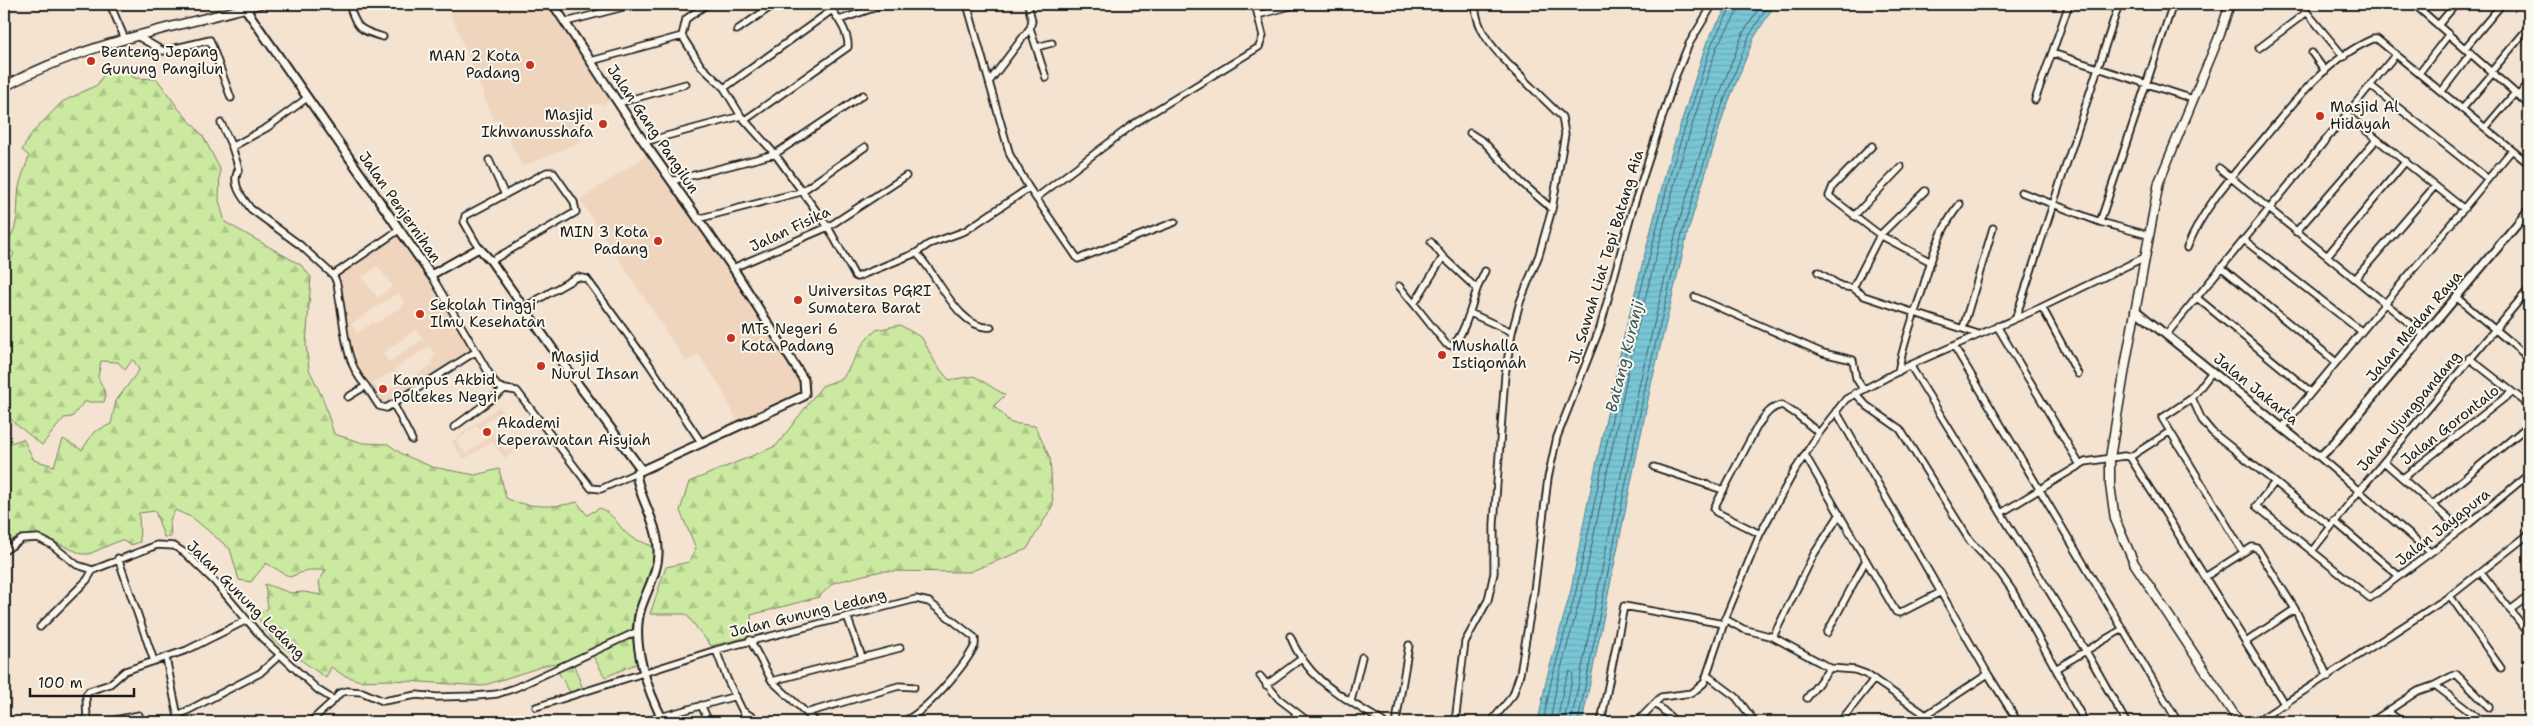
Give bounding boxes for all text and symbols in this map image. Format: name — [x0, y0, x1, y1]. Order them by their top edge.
place label: Benteng Jepang Gunung Pangilun — [101, 42, 223, 79]
place label: MAN 2 Kota Padang — [429, 46, 521, 83]
marker: Benteng Jepang Gunung Pangilun — [85, 55, 97, 67]
marker: MAN 2 Kota Padang — [524, 59, 536, 71]
street label: Jalan Gang Pangilun — [602, 60, 704, 198]
place label: Masjid Al Hidayah — [2330, 97, 2399, 134]
place label: Masjid Ikhwanusshafa — [481, 105, 594, 142]
marker: Masjid Al Hidayah — [2314, 110, 2326, 122]
marker: Masjid Ikhwanusshafa — [597, 118, 609, 130]
street label: Jl. Sawah Liat Tepi Batang Aia — [1564, 147, 1648, 367]
street label: Jalan Penjernihan — [354, 148, 446, 266]
street label: Jalan Fisika — [746, 201, 834, 256]
place label: MIN 3 Kota Padang — [560, 222, 649, 259]
marker: MIN 3 Kota Padang — [652, 235, 664, 247]
street label: Jalan Medan Raya — [2362, 266, 2467, 386]
place label: Universitas PGRI Sumatera Barat — [808, 281, 931, 318]
marker: Universitas PGRI Sumatera Barat — [792, 294, 804, 306]
place label: Sekolah Tinggi Ilmu Kesehatan — [430, 295, 545, 332]
water label: Batang Kuranji — [1600, 297, 1649, 414]
marker: Sekolah Tinggi Ilmu Kesehatan — [414, 308, 426, 320]
place label: MTs Negeri 6 Kota Padang — [741, 319, 838, 356]
marker: MTs Negeri 6 Kota Padang — [725, 332, 737, 344]
place label: Mushalla Istiqomah — [1452, 336, 1527, 373]
place label: Masjid Nurul Ihsan — [551, 347, 639, 384]
street label: Jalan Ujungpandang — [2353, 347, 2465, 475]
marker: Mushalla Istiqomah — [1436, 349, 1448, 361]
street label: Jalan Jakarta — [2209, 349, 2303, 430]
marker: Masjid Nurul Ihsan — [535, 360, 547, 372]
place label: Kampus Akbid Poltekes Negri — [393, 370, 497, 407]
street label: Jalan Gorontalo — [2397, 380, 2503, 470]
marker: Kampus Akbid Poltekes Negri — [377, 383, 389, 395]
place label: Akademi Keperawatan Aisyiah — [497, 413, 651, 450]
marker: Akademi Keperawatan Aisyiah — [481, 426, 493, 438]
street label: Jalan Jayapura — [2392, 483, 2495, 570]
street label: Jalan Gunung Ledang — [182, 536, 310, 664]
street label: Jalan Gunung Ledang — [728, 584, 888, 642]
scale bar — [30, 666, 134, 698]
text: 100 m — [38, 673, 83, 693]

